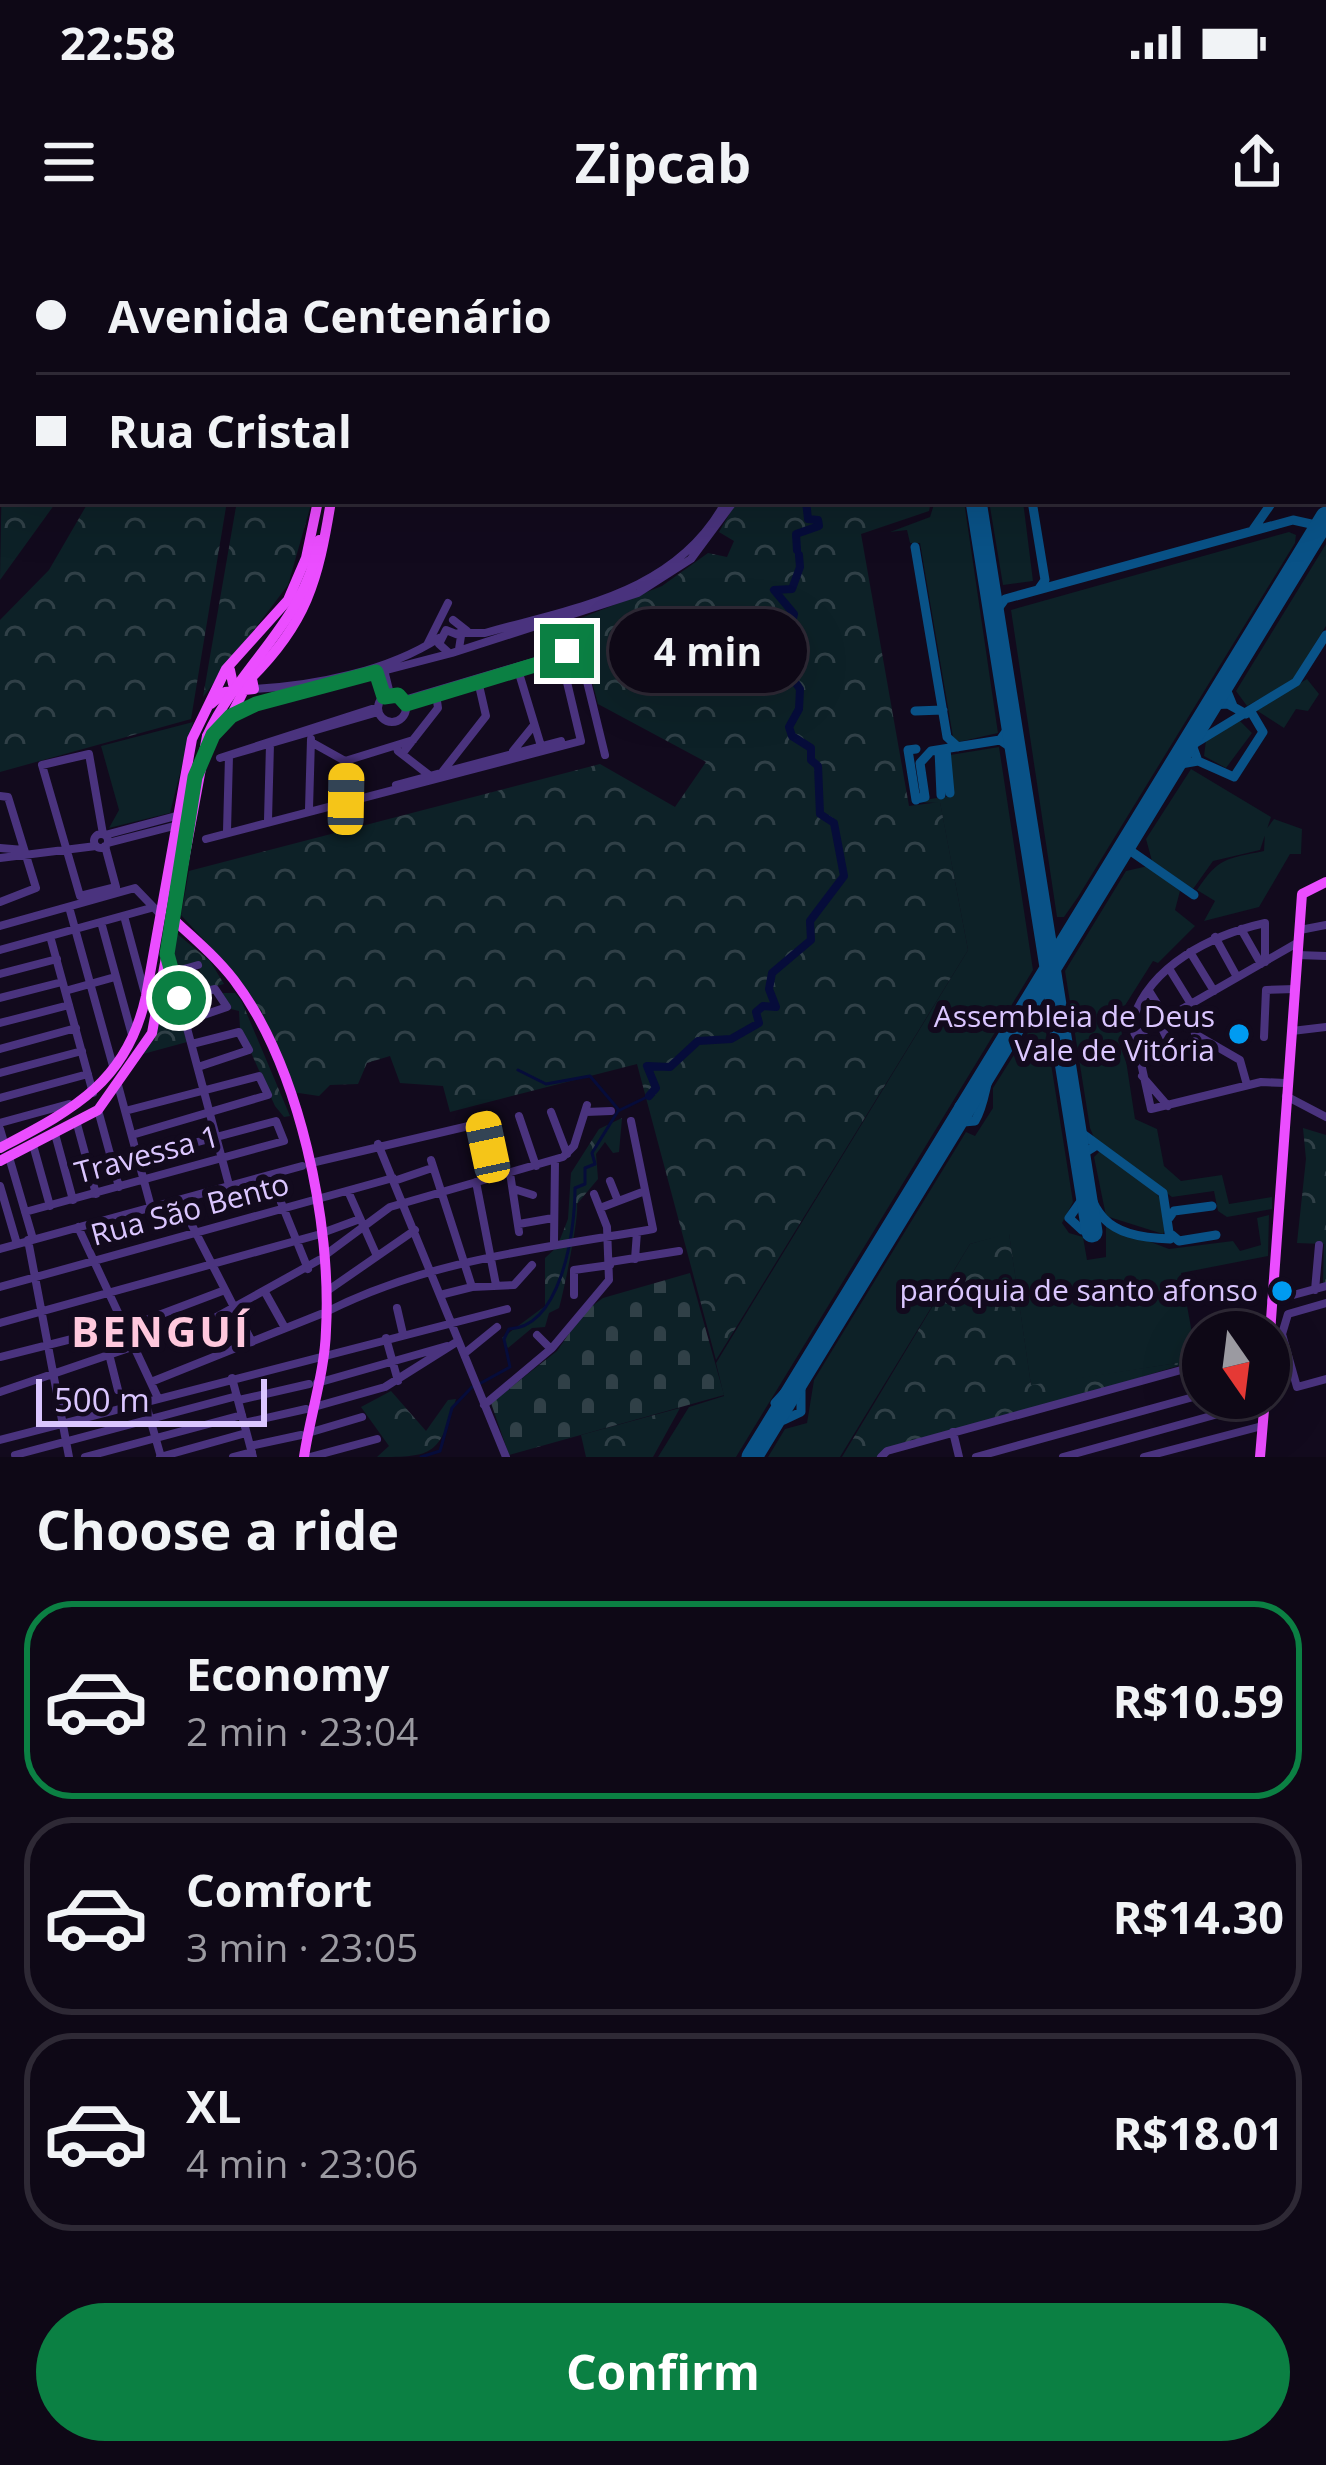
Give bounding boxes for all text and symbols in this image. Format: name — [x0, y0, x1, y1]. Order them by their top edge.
text: 22:58 — [60, 12, 176, 73]
text: Zipcab — [575, 125, 751, 199]
icon: menu — [36, 129, 102, 195]
icon: share — [1224, 129, 1290, 195]
text: Avenida Centenário — [108, 285, 552, 346]
text: Rua Cristal — [108, 400, 352, 461]
callout: 4 min — [609, 609, 807, 693]
route end — [540, 624, 594, 678]
text: 4 min — [654, 624, 762, 677]
car — [327, 763, 365, 835]
route start — [152, 971, 206, 1025]
place label: Assembleia de Deus Vale de Vitória — [934, 995, 1215, 1070]
marker: Assembleia de Deus Vale de Vitória — [1226, 1021, 1252, 1047]
car — [463, 1108, 513, 1186]
street label: Travessa 1 — [70, 1115, 223, 1192]
street label: Rua São Bento — [86, 1162, 293, 1255]
place label: paróquia de santo afonso — [899, 1269, 1258, 1310]
marker: paróquia de santo afonso — [1269, 1278, 1295, 1304]
district label: BENGUÍ — [71, 1302, 251, 1359]
north arrow — [1182, 1311, 1290, 1419]
map controls — [1182, 1311, 1290, 1419]
scale bar — [36, 1373, 267, 1426]
text: 500 m — [54, 1377, 150, 1422]
text: Choose a ride — [36, 1492, 399, 1566]
text: Economy — [186, 1643, 389, 1704]
icon: car — [42, 1646, 150, 1754]
text: R$10.59 — [1113, 1670, 1284, 1731]
text: 2 min · 23:04 — [186, 1704, 418, 1757]
text: Comfort — [186, 1859, 372, 1920]
icon: car — [42, 1862, 150, 1970]
text: R$14.30 — [1113, 1886, 1284, 1947]
text: 3 min · 23:05 — [186, 1920, 418, 1973]
text: XL — [186, 2075, 241, 2136]
icon: car — [42, 2078, 150, 2186]
text: R$18.01 — [1113, 2102, 1284, 2163]
text: 4 min · 23:06 — [186, 2136, 418, 2189]
button: Confirm — [36, 2303, 1290, 2441]

